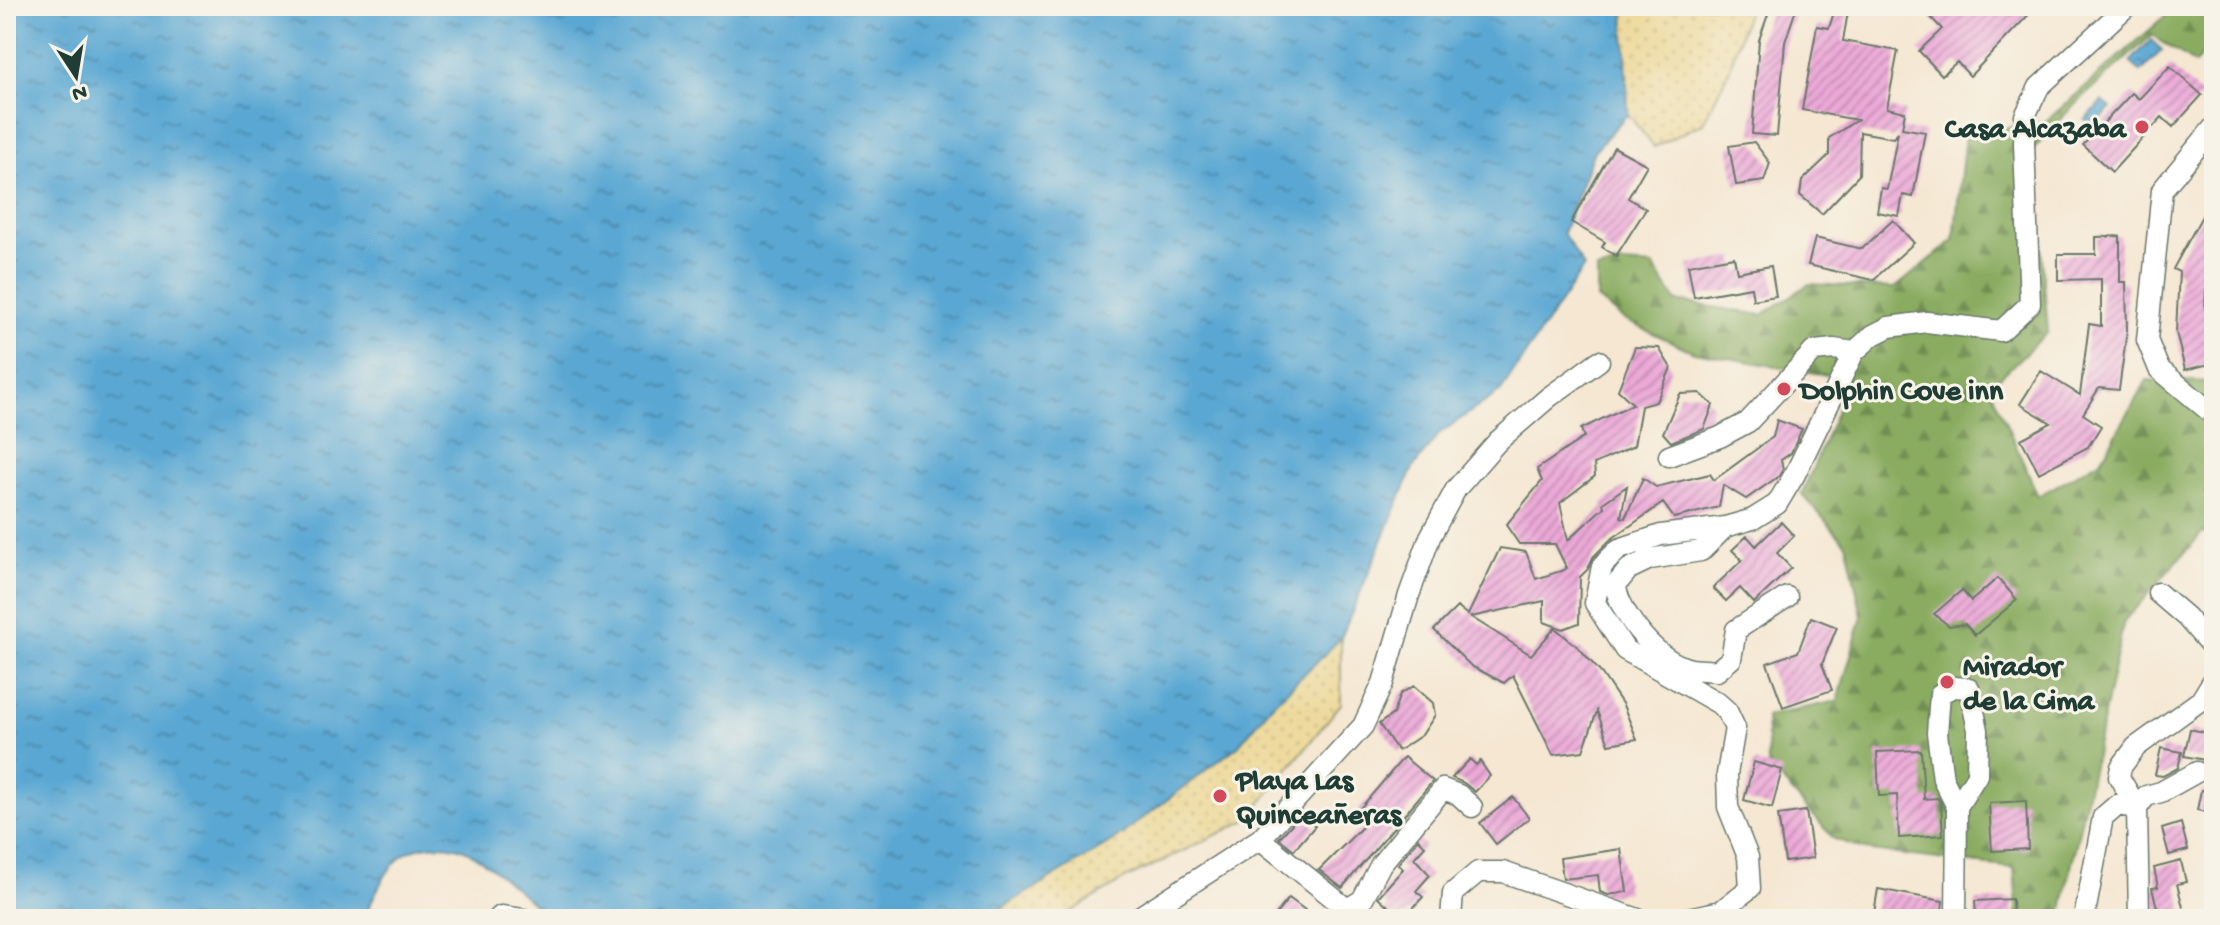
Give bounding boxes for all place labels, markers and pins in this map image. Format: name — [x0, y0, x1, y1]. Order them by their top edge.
place label: Casa Alcazaba — [1945, 114, 2127, 149]
marker: Casa Alcazaba — [2133, 118, 2151, 136]
place label: Dolphin Cove inn — [1797, 376, 2004, 411]
marker: Dolphin Cove inn — [1775, 380, 1793, 398]
place label: Mirador de la Cima — [1963, 652, 2096, 721]
marker: Mirador de la Cima — [1938, 673, 1956, 691]
place label: Playa Las Quinceañeras — [1234, 766, 1403, 835]
marker: Playa Las Quinceañeras — [1211, 787, 1229, 805]

